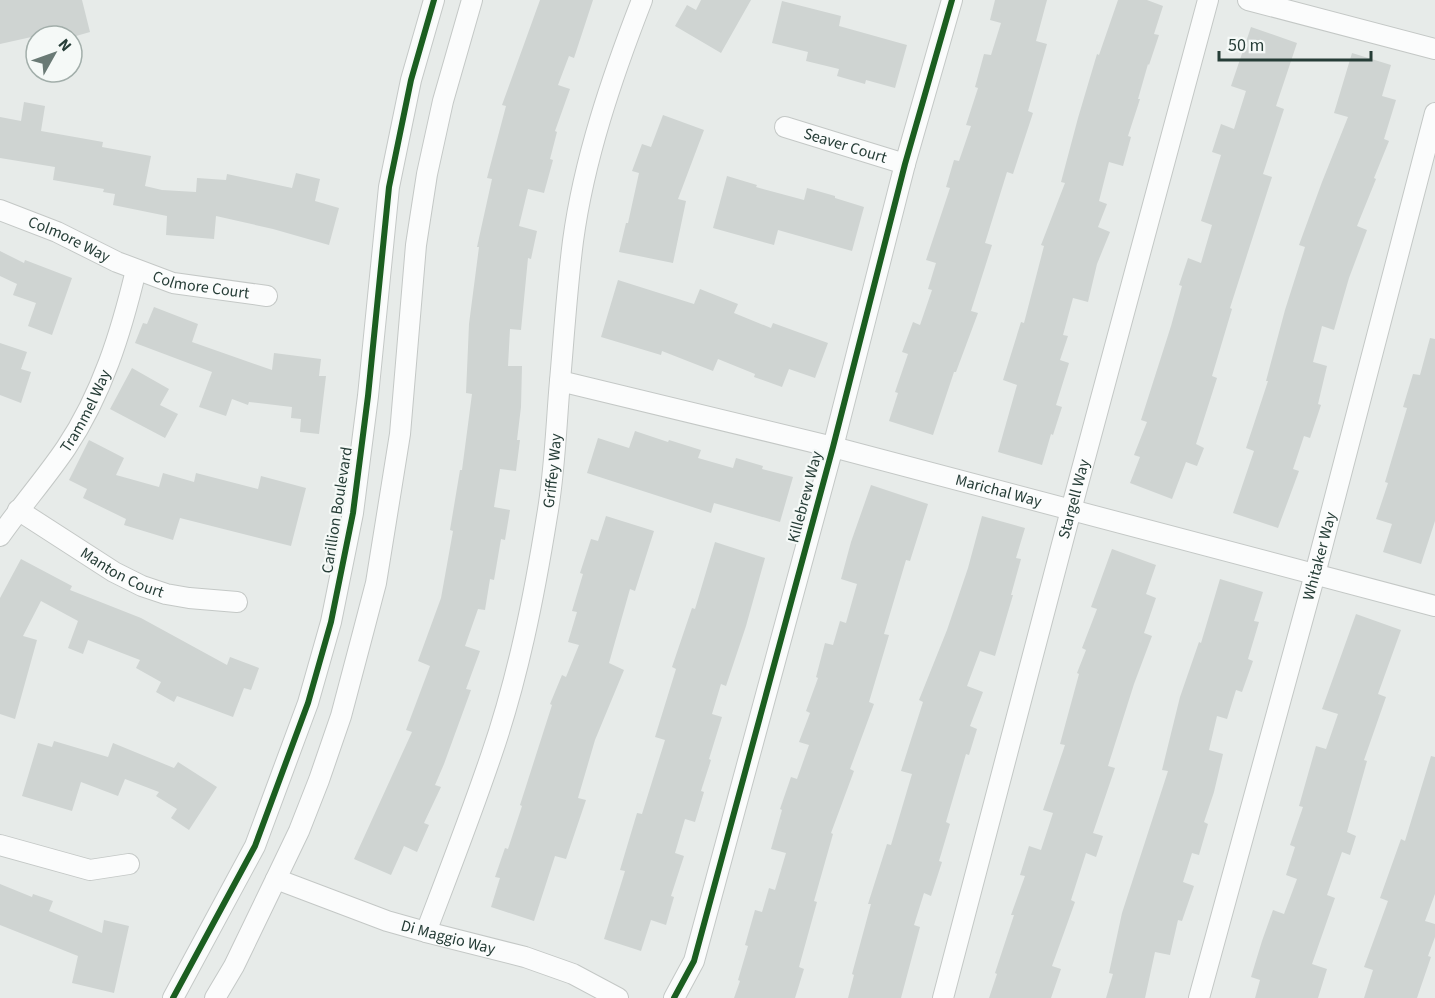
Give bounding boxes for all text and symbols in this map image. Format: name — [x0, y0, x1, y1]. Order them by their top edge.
north arrow — [24, 24, 84, 84]
scale bar — [1219, 24, 1370, 62]
text: 50 m — [1228, 33, 1264, 58]
text: N — [53, 34, 77, 56]
street label: Seaver Court — [801, 122, 890, 169]
street label: Colmore Way — [25, 211, 114, 268]
street label: Colmore Court — [150, 265, 251, 305]
street label: Trammel Way — [55, 366, 116, 457]
street label: Griffey Way — [537, 432, 567, 510]
street label: Carillion Boulevard — [316, 445, 358, 575]
street label: Killebrew Way — [782, 448, 828, 545]
street label: Stargell Way — [1053, 456, 1095, 541]
street label: Marichal Way — [953, 469, 1045, 513]
street label: Whitaker Way — [1297, 509, 1342, 603]
street label: Manton Court — [76, 542, 167, 604]
street label: Di Maggio Way — [398, 914, 498, 960]

